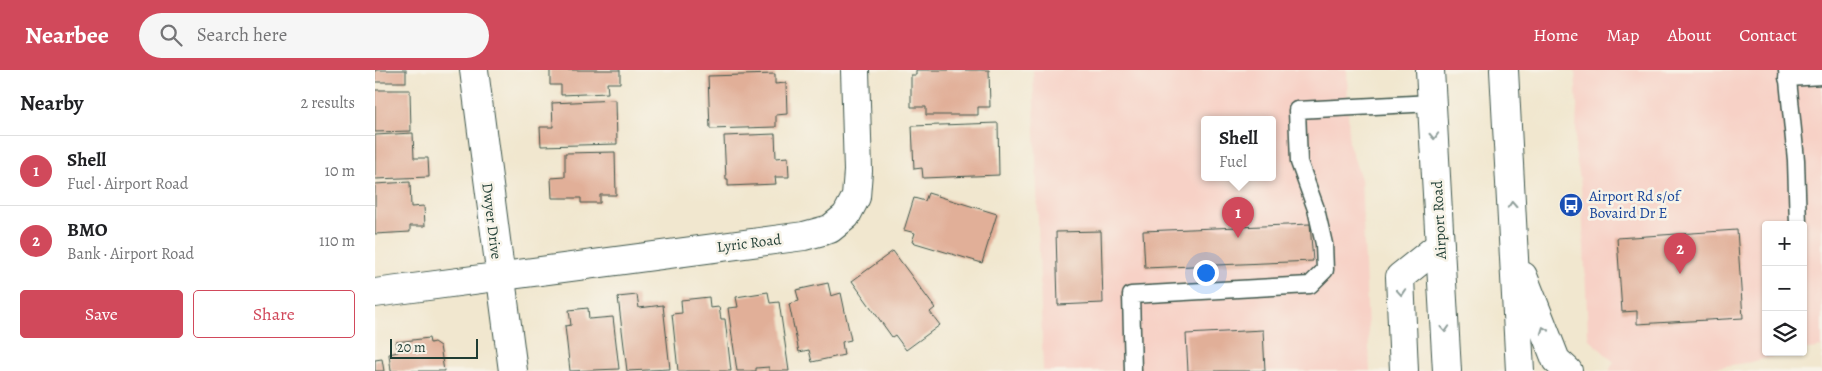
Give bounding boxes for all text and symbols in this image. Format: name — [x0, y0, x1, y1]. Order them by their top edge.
search box — [139, 13, 489, 58]
text: Nearbee — [25, 19, 109, 51]
icon: search — [157, 21, 185, 49]
text: Search here — [197, 22, 287, 48]
text: Home — [1533, 23, 1578, 47]
text: Map — [1606, 23, 1639, 47]
text: About — [1667, 23, 1711, 47]
text: Contact — [1739, 23, 1797, 47]
text: Nearby — [20, 89, 83, 117]
text: 2 results — [300, 92, 355, 114]
popup — [1201, 116, 1276, 181]
text: Shell — [1219, 125, 1258, 151]
one-way arrow — [1428, 132, 1439, 140]
text: Shell — [67, 147, 106, 173]
text: Fuel — [1219, 151, 1247, 173]
text: 1 — [33, 160, 39, 182]
text: 10 m — [325, 160, 355, 182]
text: Fuel · Airport Road — [67, 173, 188, 195]
street label: Airport Road — [1427, 179, 1451, 261]
street label: Dwyer Drive — [477, 182, 507, 261]
place label: Airport Rd s/of Bovaird Dr E — [1588, 186, 1682, 223]
bus stop icon: Airport Rd s/of Bovaird Dr E — [1558, 192, 1584, 218]
pin: 1 — [1222, 197, 1254, 238]
one-way arrow — [1506, 200, 1517, 208]
text: BMO — [67, 217, 108, 243]
map controls — [1762, 221, 1807, 356]
button: + — [1762, 221, 1807, 266]
street label: Lyric Road — [716, 229, 783, 257]
text: 2 — [32, 230, 40, 252]
text: 110 m — [319, 230, 355, 252]
pin: 2 — [1664, 233, 1696, 274]
text: Bank · Airport Road — [67, 243, 194, 265]
your location — [1193, 260, 1219, 286]
button: − — [1762, 266, 1807, 311]
one-way arrow — [1396, 288, 1407, 296]
button: Save — [20, 290, 183, 338]
button: Share — [193, 290, 355, 338]
button: layers — [1762, 311, 1807, 356]
one-way arrow — [1439, 325, 1450, 333]
one-way arrow — [1540, 326, 1550, 334]
scale bar — [390, 336, 477, 359]
text: 20 m — [397, 338, 426, 357]

